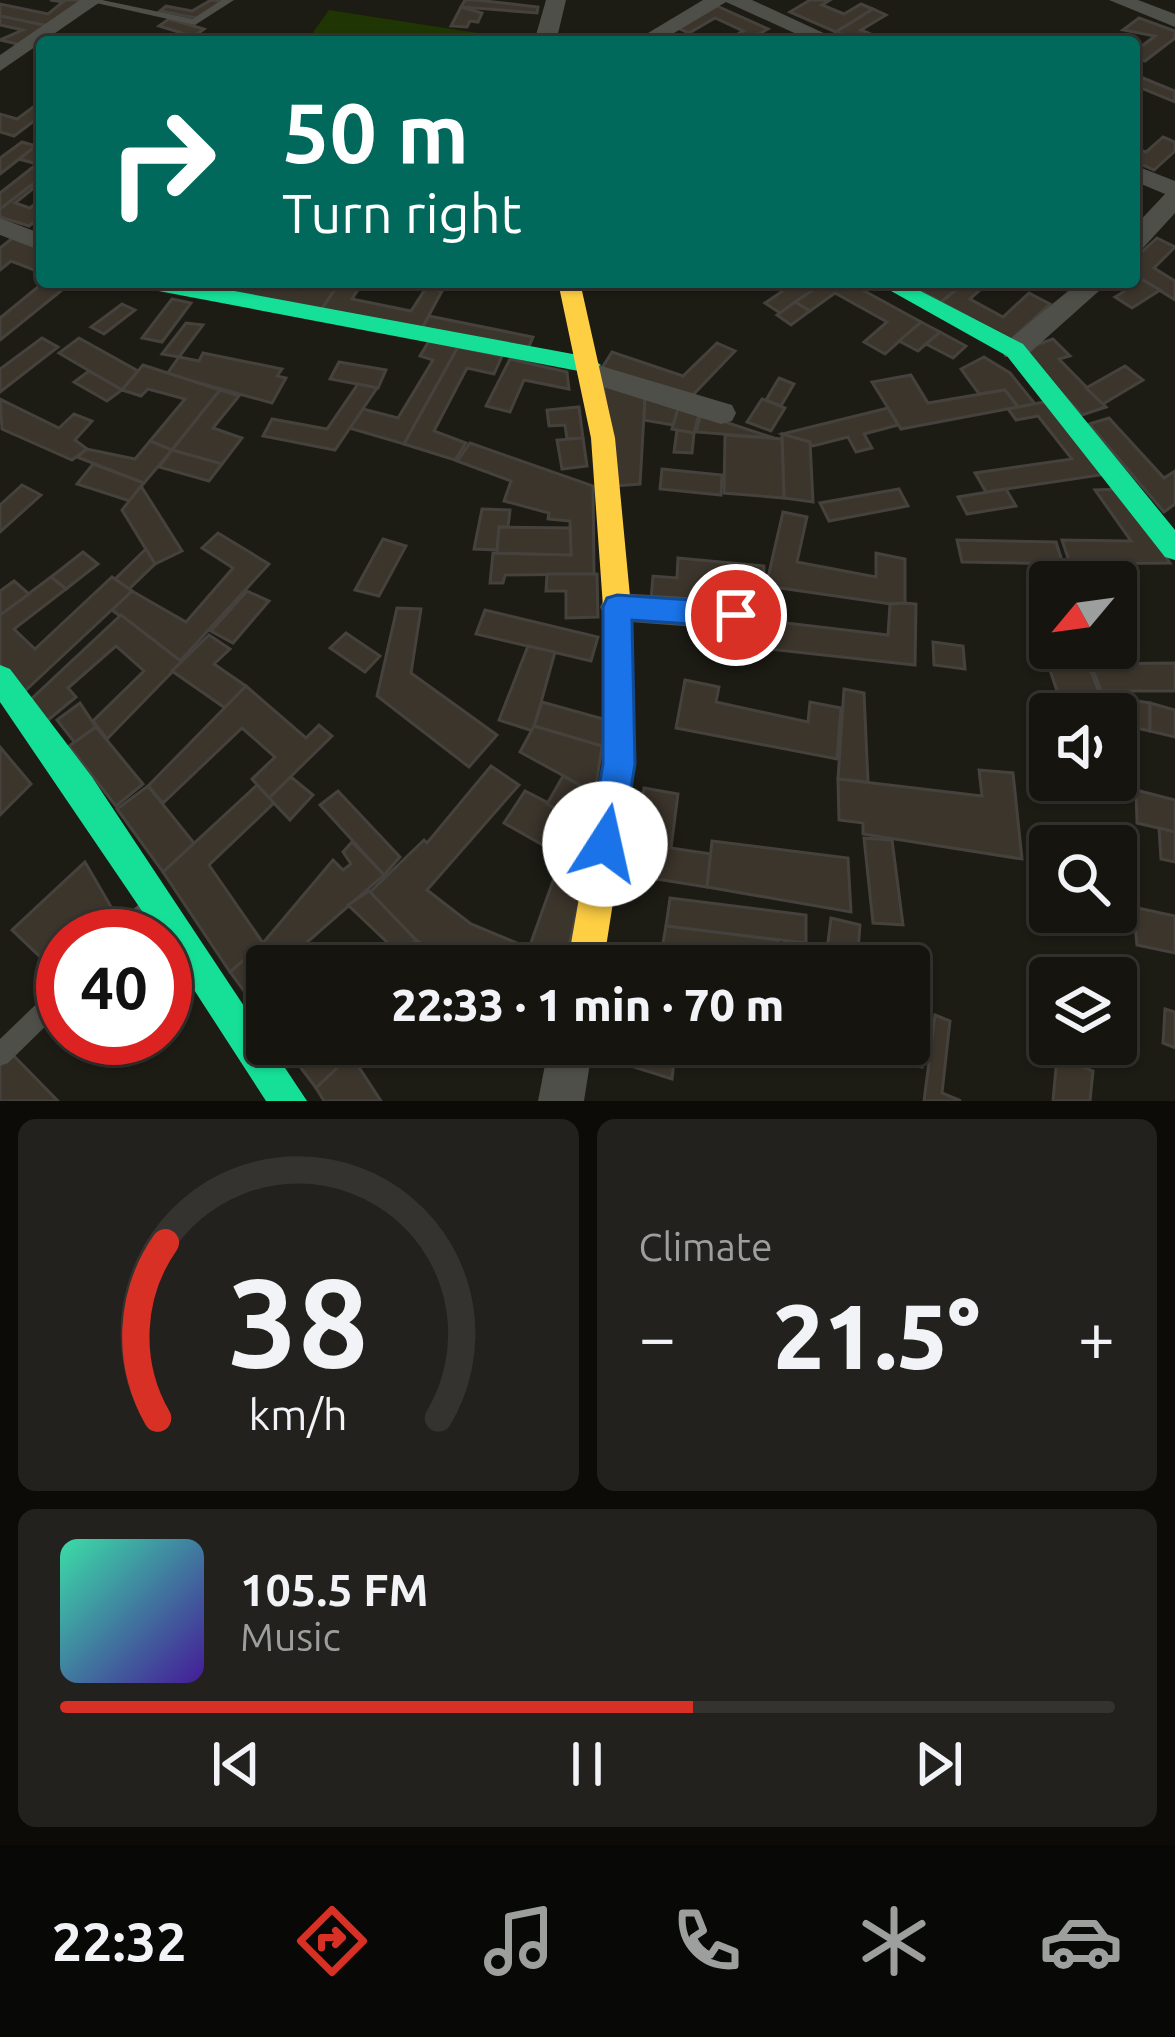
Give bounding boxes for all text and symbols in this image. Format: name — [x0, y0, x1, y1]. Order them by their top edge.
icon: right — [84, 84, 240, 240]
text: 50 m — [282, 85, 469, 179]
text: Turn right — [282, 183, 522, 243]
north arrow — [1029, 561, 1137, 669]
map controls — [1029, 561, 1137, 1065]
pin — [685, 564, 787, 666]
icon: arrive — [703, 582, 769, 648]
button: sound — [1029, 693, 1137, 801]
position arrow — [542, 781, 668, 907]
button: search — [1029, 825, 1137, 933]
speed limit sign: 40 — [36, 909, 192, 1065]
button: layers — [1029, 957, 1137, 1065]
text: 22:33 · 1 min · 70 m — [392, 979, 784, 1030]
text: Climate — [639, 1225, 773, 1268]
text: 38 — [228, 1251, 369, 1391]
text: 21.5° — [773, 1285, 980, 1386]
text: − — [639, 1299, 676, 1373]
text: + — [1078, 1299, 1115, 1373]
text: km/h — [249, 1390, 348, 1438]
text: 105.5 FM — [240, 1564, 429, 1615]
text: Music — [240, 1615, 341, 1658]
icon: previous — [203, 1731, 269, 1797]
icon: pause — [554, 1731, 620, 1797]
icon: next — [906, 1731, 972, 1797]
icon: directions — [290, 1899, 374, 1983]
icon: music — [477, 1899, 561, 1983]
icon: phone — [665, 1899, 749, 1983]
icon: climate — [852, 1899, 936, 1983]
icon: car — [1039, 1899, 1123, 1983]
text: 22:32 — [52, 1911, 187, 1971]

